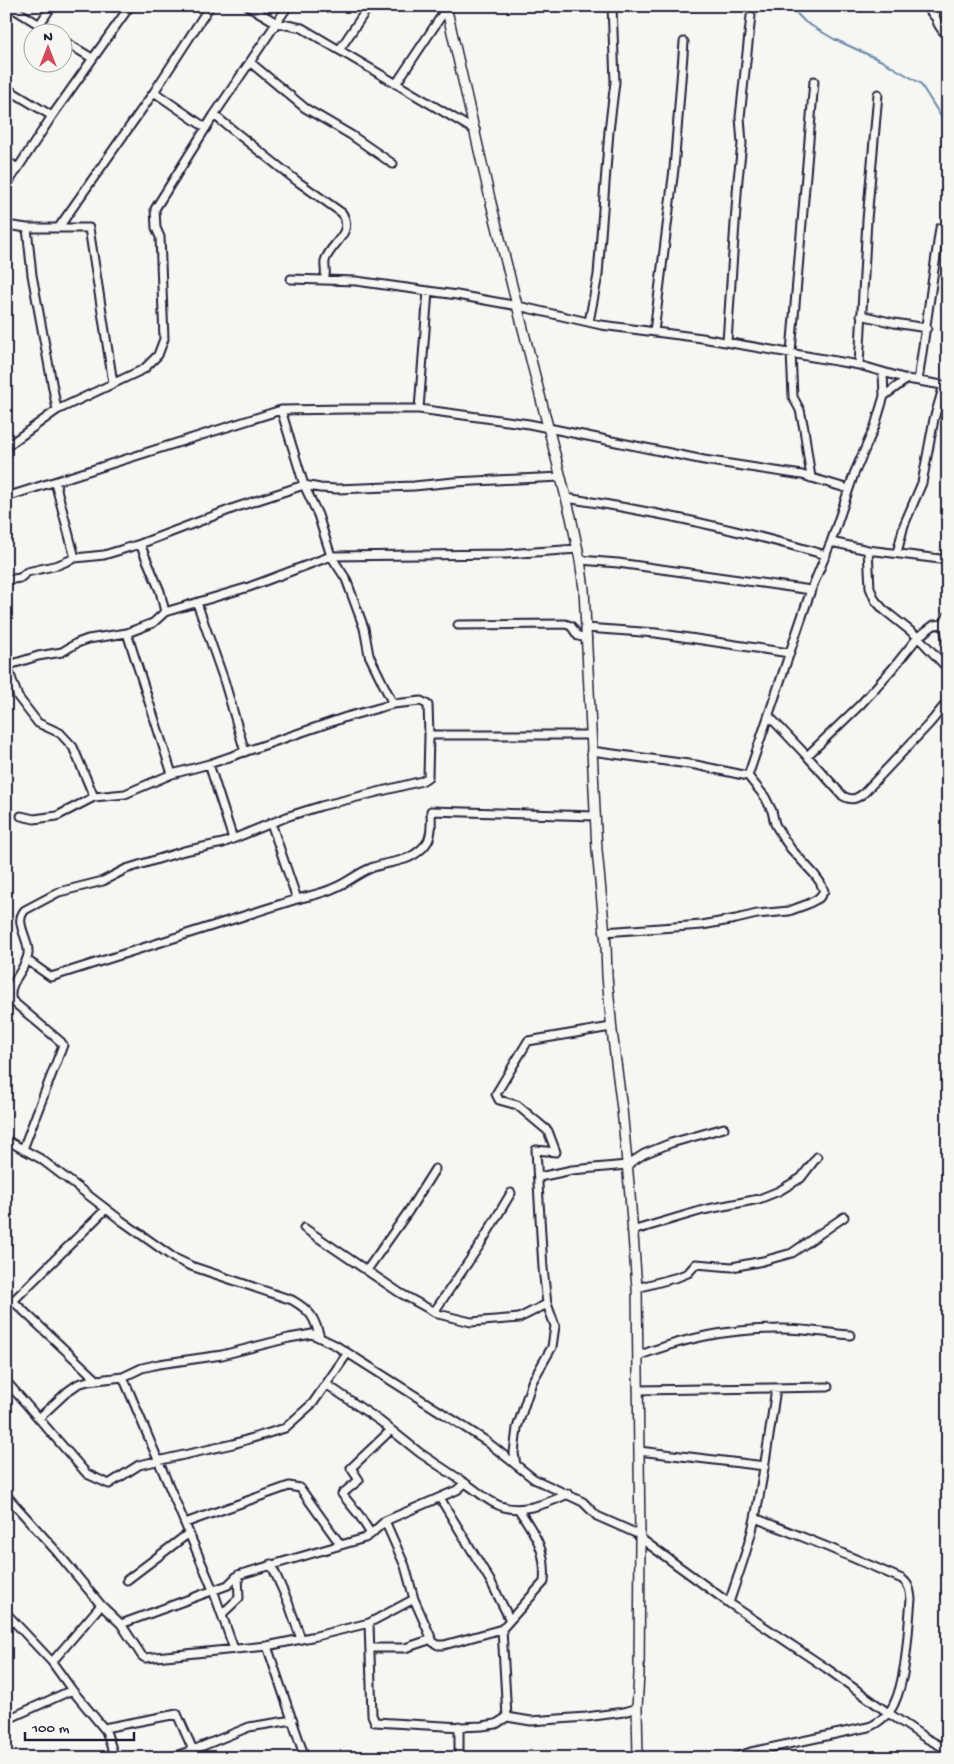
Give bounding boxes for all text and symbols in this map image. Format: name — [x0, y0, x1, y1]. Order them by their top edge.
north arrow — [22, 22, 72, 72]
text: N — [43, 29, 53, 46]
scale bar — [25, 1709, 134, 1741]
text: 100 m — [31, 1720, 70, 1738]

